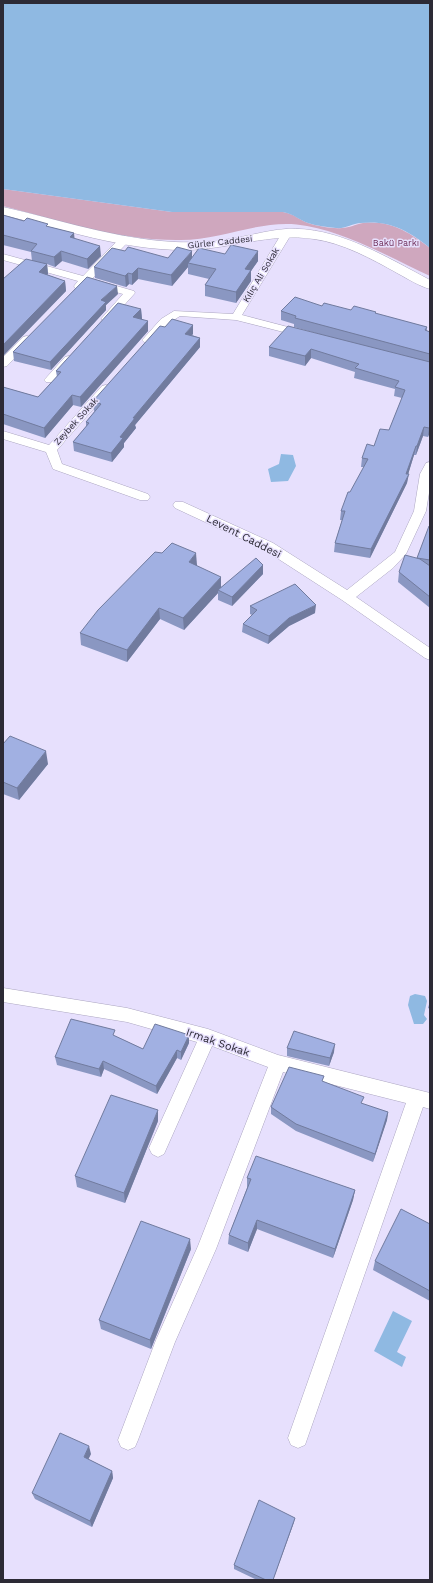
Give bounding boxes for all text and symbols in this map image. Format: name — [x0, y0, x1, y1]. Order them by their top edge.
street label: Gürler Caddesi — [187, 234, 253, 250]
park label: Bakü Parkı — [373, 238, 419, 248]
street label: Kılıç Ali Sokak — [241, 246, 281, 304]
street label: Zeybek Sokak — [52, 395, 100, 447]
street label: Levent Caddesi — [204, 512, 283, 561]
street label: Irmak Sokak — [184, 1026, 251, 1059]

